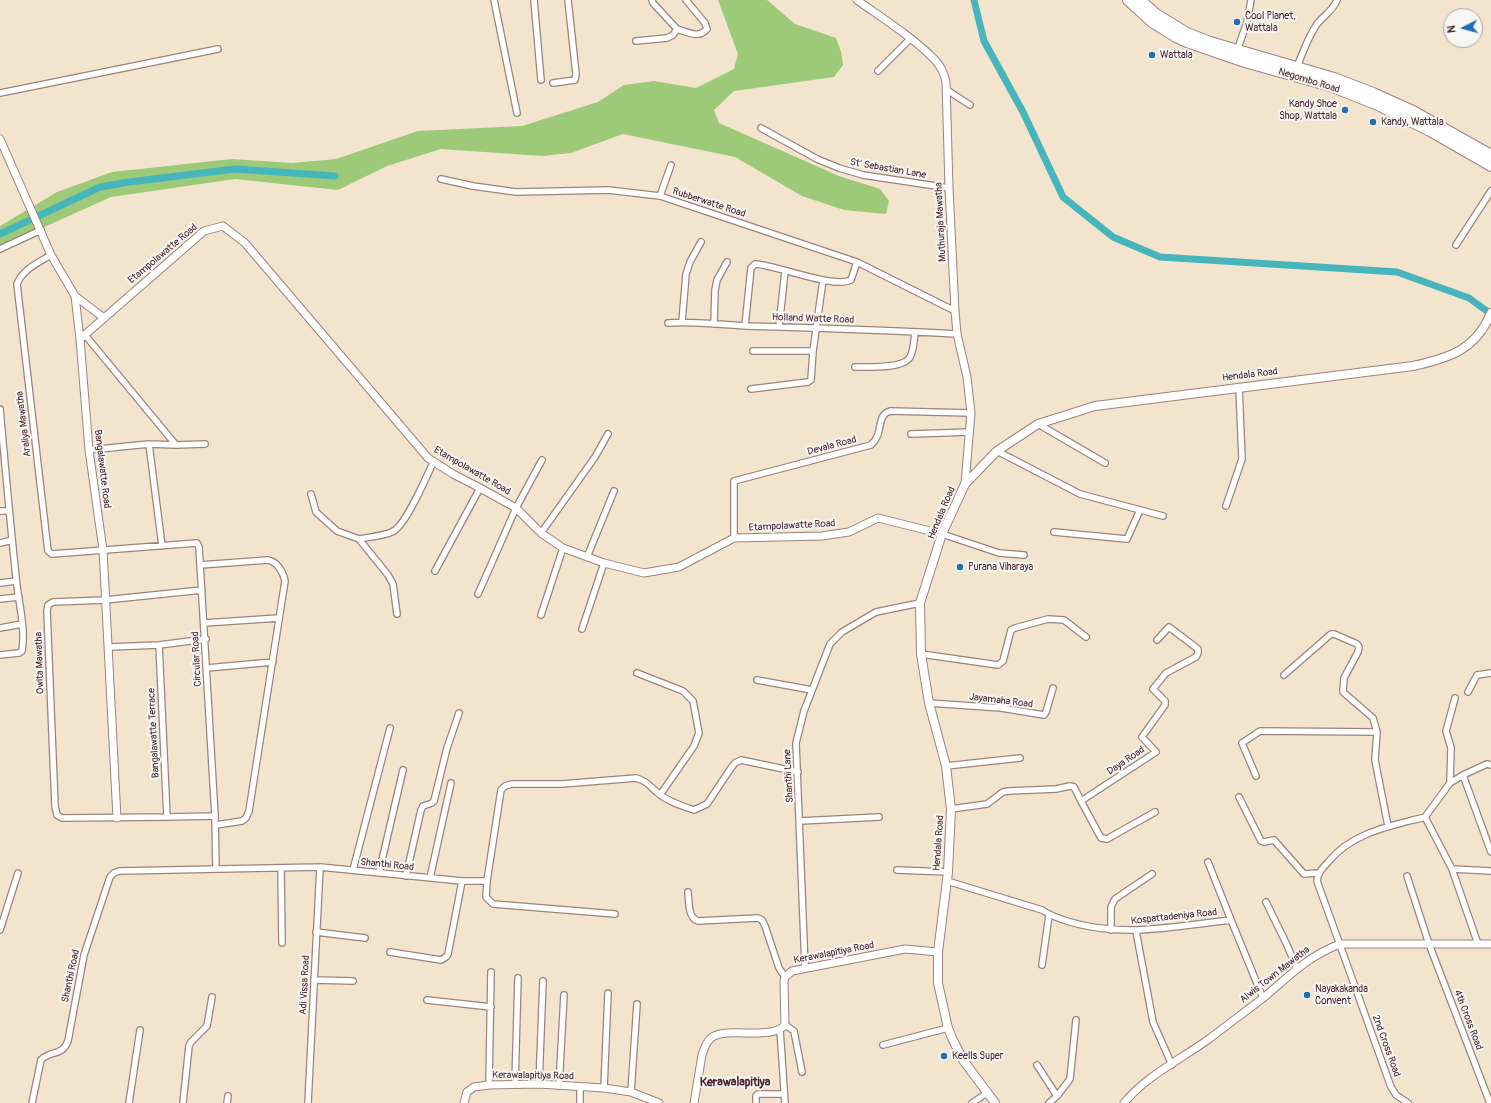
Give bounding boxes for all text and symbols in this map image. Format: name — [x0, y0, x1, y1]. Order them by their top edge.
north arrow — [1443, 8, 1483, 48]
place label: Cool Planet, Wattala — [1245, 10, 1296, 34]
marker: Cool Planet, Wattala — [1232, 17, 1242, 27]
text: N — [1445, 25, 1458, 34]
place label: Wattala — [1160, 49, 1193, 61]
marker: Wattala — [1147, 50, 1157, 60]
street label: Negombo Road — [1277, 66, 1341, 96]
place label: Kandy Shoe Shop, Wattala — [1279, 98, 1337, 122]
marker: Kandy Shoe Shop, Wattala — [1340, 105, 1350, 115]
place label: Kandy, Wattala — [1381, 116, 1444, 128]
marker: Kandy, Wattala — [1368, 117, 1378, 127]
street label: St' Sebastian Lane — [849, 156, 927, 182]
street label: Muthuraja Mawatha — [933, 182, 949, 262]
street label: Rubberwatte Road — [671, 186, 747, 220]
street label: Etampolawatte Road — [126, 221, 200, 287]
street label: Holland Watte Road — [772, 312, 854, 326]
street label: Hendala Road — [1222, 366, 1278, 384]
street label: Araliya Mawatha — [14, 390, 34, 458]
street label: Bangalawatte Road — [91, 429, 113, 509]
street label: Devala Road — [806, 434, 858, 458]
street label: Etampolawatte Road — [431, 444, 513, 498]
street label: Hendala Road — [926, 485, 958, 541]
street label: Etampolawatte Road — [748, 518, 836, 534]
place label: Purana Viharaya — [968, 561, 1033, 573]
marker: Purana Viharaya — [955, 562, 965, 572]
street label: Circular Road — [190, 631, 204, 687]
street label: Owita Mawatha — [33, 632, 47, 694]
street label: Bangalawatte Terrace — [146, 688, 162, 778]
street label: Jayamaha Road — [968, 691, 1034, 711]
street label: Daya Road — [1105, 744, 1147, 778]
street label: Shanthi Lane — [782, 749, 796, 803]
street label: Hendala Road — [931, 815, 947, 871]
street label: Shanthi Road — [360, 856, 414, 874]
street label: Kospattadeniya Road — [1130, 907, 1218, 927]
street label: Kerawalapitiya Road — [793, 939, 875, 967]
street label: Alwis Town Mawatha — [1238, 944, 1312, 1006]
street label: Shanthi Road — [60, 948, 82, 1004]
street label: Adi Vissa Road — [297, 955, 313, 1015]
place label: Nayakakanda Convent — [1315, 983, 1368, 1006]
street label: 4th Cross Road — [1451, 988, 1485, 1052]
marker: Nayakakanda Convent — [1302, 990, 1312, 1000]
street label: 2nd Cross Road — [1369, 1013, 1403, 1079]
place label: Keells Super — [952, 1050, 1003, 1062]
marker: Keells Super — [939, 1051, 949, 1061]
street label: Kerawalapitiya Road — [492, 1069, 574, 1083]
district label: Kerawalapitiya — [700, 1076, 770, 1090]

